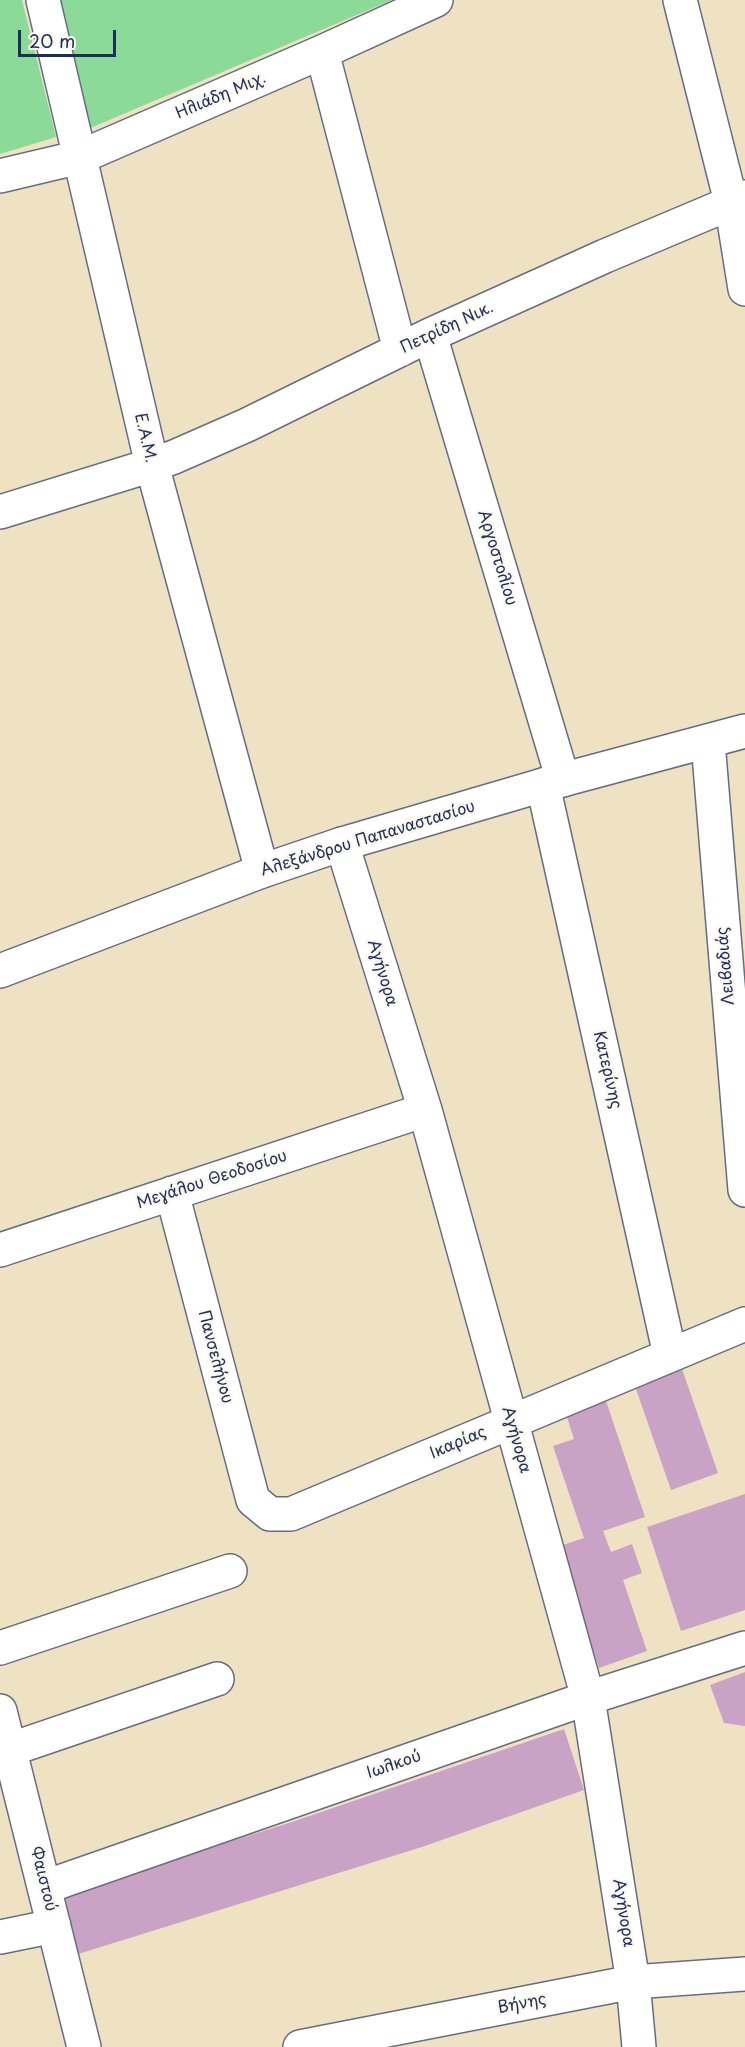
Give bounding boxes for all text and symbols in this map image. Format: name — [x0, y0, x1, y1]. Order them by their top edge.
scale bar — [21, 18, 118, 56]
text: 20 m — [29, 27, 75, 54]
street label: Ηλιάδη Μιχ. — [173, 68, 269, 124]
street label: Πετρίδη Νικ. — [397, 298, 497, 358]
street label: Ε.Α.Μ. — [130, 411, 160, 465]
street label: Αργοστολίου — [473, 508, 521, 608]
street label: Αλεξάνδρου Παπαναστασίου — [258, 797, 478, 881]
street label: Λειβαδιάς — [713, 926, 739, 1006]
street label: Αγήνορα — [363, 937, 401, 1009]
street label: Κατερίνης — [589, 1029, 625, 1111]
street label: Μεγάλου Θεοδοσίου — [134, 1147, 290, 1213]
street label: Πανσελήνου — [193, 1308, 237, 1406]
street label: Αγήνορα — [497, 1404, 535, 1476]
street label: Ικαρίας — [427, 1423, 489, 1463]
street label: Ιωλκού — [364, 1747, 424, 1783]
street label: Φαιστού — [26, 1845, 60, 1913]
street label: Αγήνορα — [608, 1878, 638, 1948]
street label: Βήνης — [496, 1990, 548, 2018]

